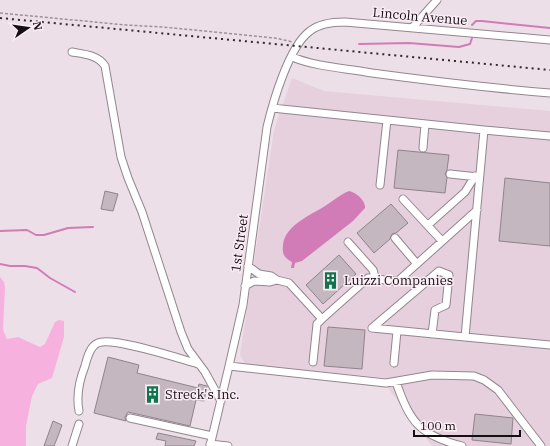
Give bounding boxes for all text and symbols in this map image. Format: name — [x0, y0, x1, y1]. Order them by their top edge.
street label: Lincoln Avenue — [372, 4, 468, 29]
north arrow — [8, 8, 48, 48]
text: N — [30, 20, 46, 32]
street label: 1st Street — [227, 213, 252, 273]
building icon: Luizzi Companies — [321, 270, 341, 290]
place label: Luizzi Companies — [344, 272, 453, 289]
building icon: Streck's Inc. — [142, 384, 162, 404]
place label: Streck's Inc. — [165, 386, 240, 403]
scale bar — [414, 412, 520, 438]
text: 100 m — [420, 418, 456, 433]

